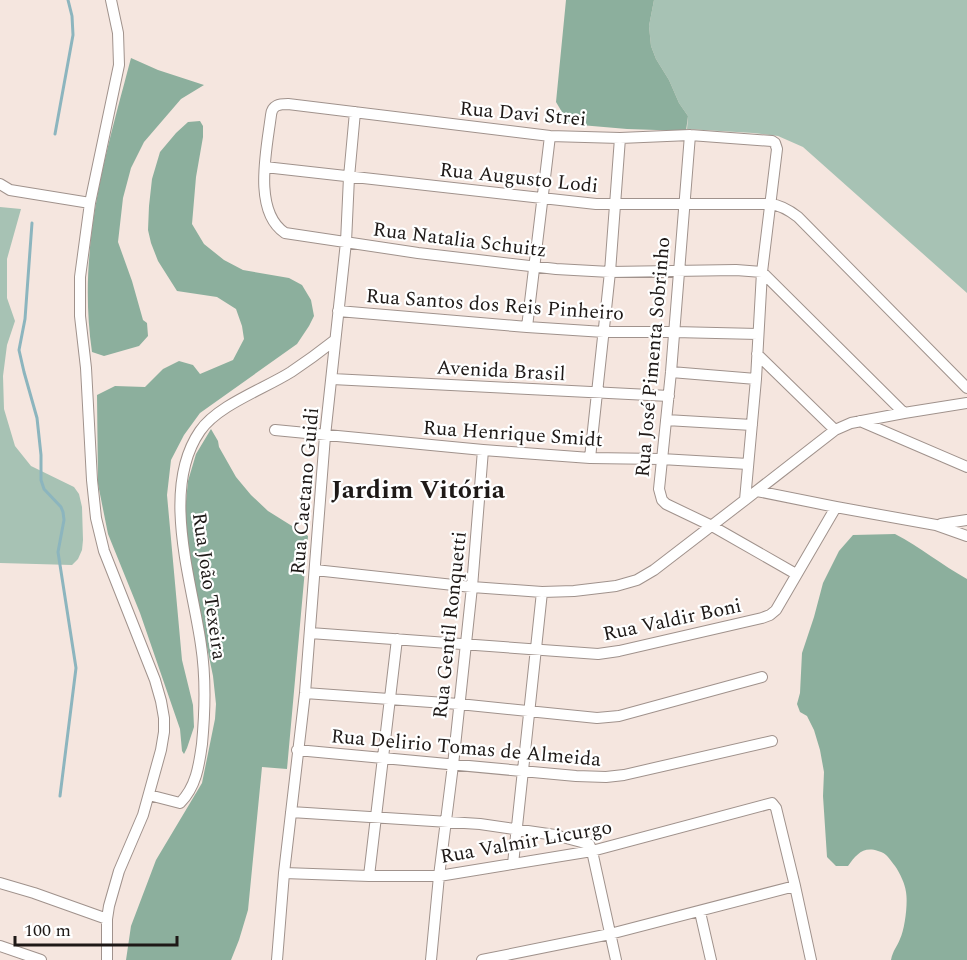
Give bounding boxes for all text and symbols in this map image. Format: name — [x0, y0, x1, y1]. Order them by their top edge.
street label: Rua Davi Strei — [458, 94, 588, 134]
street label: Rua Augusto Lodi — [438, 155, 600, 201]
street label: Rua Natalia Schuitz — [371, 214, 549, 266]
street label: Rua José Pimenta Sobrinho — [628, 236, 678, 479]
street label: Rua Santos dos Reis Pinheiro — [365, 281, 625, 329]
street label: Avenida Brasil — [436, 353, 566, 389]
street label: Rua Caetano Guidi — [283, 406, 327, 576]
street label: Rua Henrique Smidt — [422, 413, 604, 455]
district label: Jardim Vitória — [331, 470, 506, 510]
street label: Rua João Texeira — [184, 510, 234, 662]
street label: Rua Gentil Ronquetti — [425, 530, 475, 720]
street label: Rua Valdir Boni — [600, 591, 744, 649]
street label: Rua Delirio Tomas de Almeida — [330, 721, 602, 775]
street label: Rua Valmir Licurgo — [438, 812, 614, 872]
scale bar — [15, 909, 177, 947]
text: 100 m — [24, 917, 71, 944]

